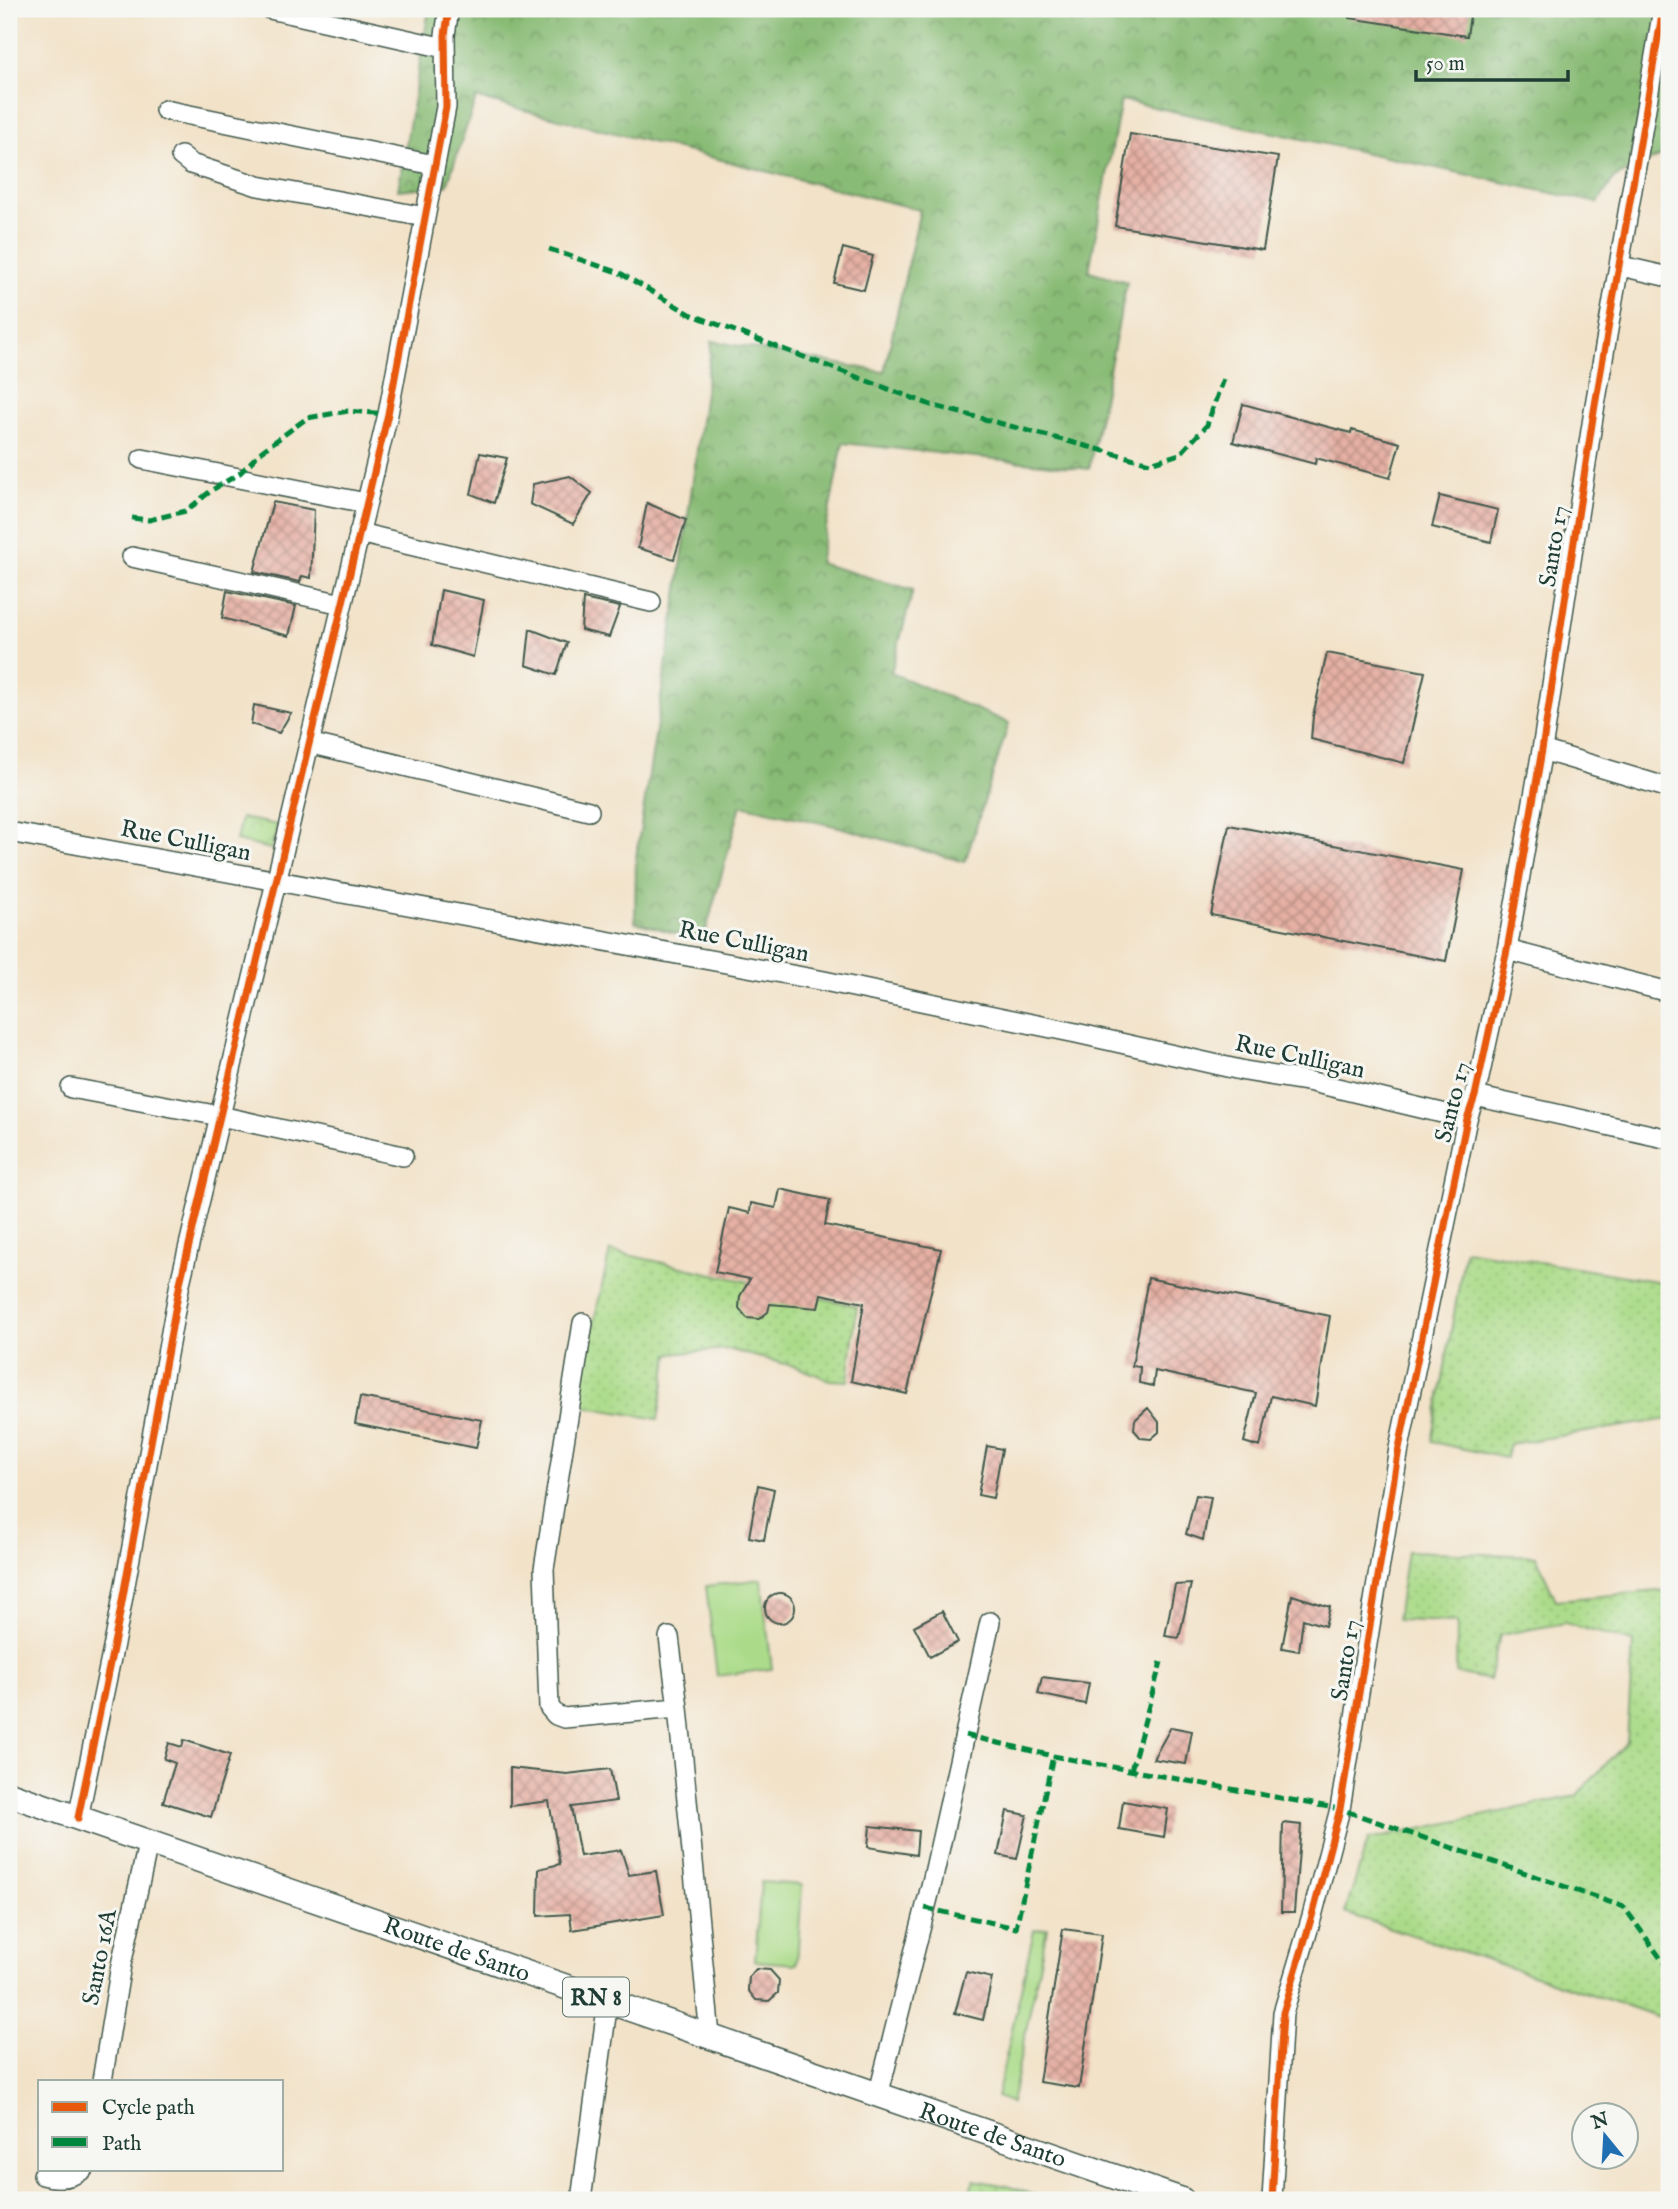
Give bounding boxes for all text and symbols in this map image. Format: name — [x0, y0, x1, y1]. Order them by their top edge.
scale bar — [1416, 38, 1568, 82]
text: 50 m — [1426, 51, 1465, 78]
street label: Santo 17 — [1533, 503, 1576, 589]
street label: Rue Culligan — [118, 814, 254, 869]
street label: Rue Culligan — [676, 915, 812, 970]
street label: Rue Culligan — [1232, 1029, 1368, 1086]
street label: Santo 17 — [1429, 1059, 1478, 1146]
street label: Santo 17 — [1325, 1617, 1368, 1703]
street label: Santo 16A — [76, 1906, 125, 2008]
street label: Route de Santo — [379, 1911, 534, 1990]
road number: RN 8 — [563, 1978, 629, 2016]
legend — [38, 2080, 284, 2170]
text: Cycle path — [102, 2095, 195, 2122]
street label: Route de Santo — [915, 2096, 1070, 2176]
north arrow — [1570, 2100, 1640, 2170]
text: N — [1588, 2108, 1612, 2136]
text: Path — [102, 2131, 141, 2158]

